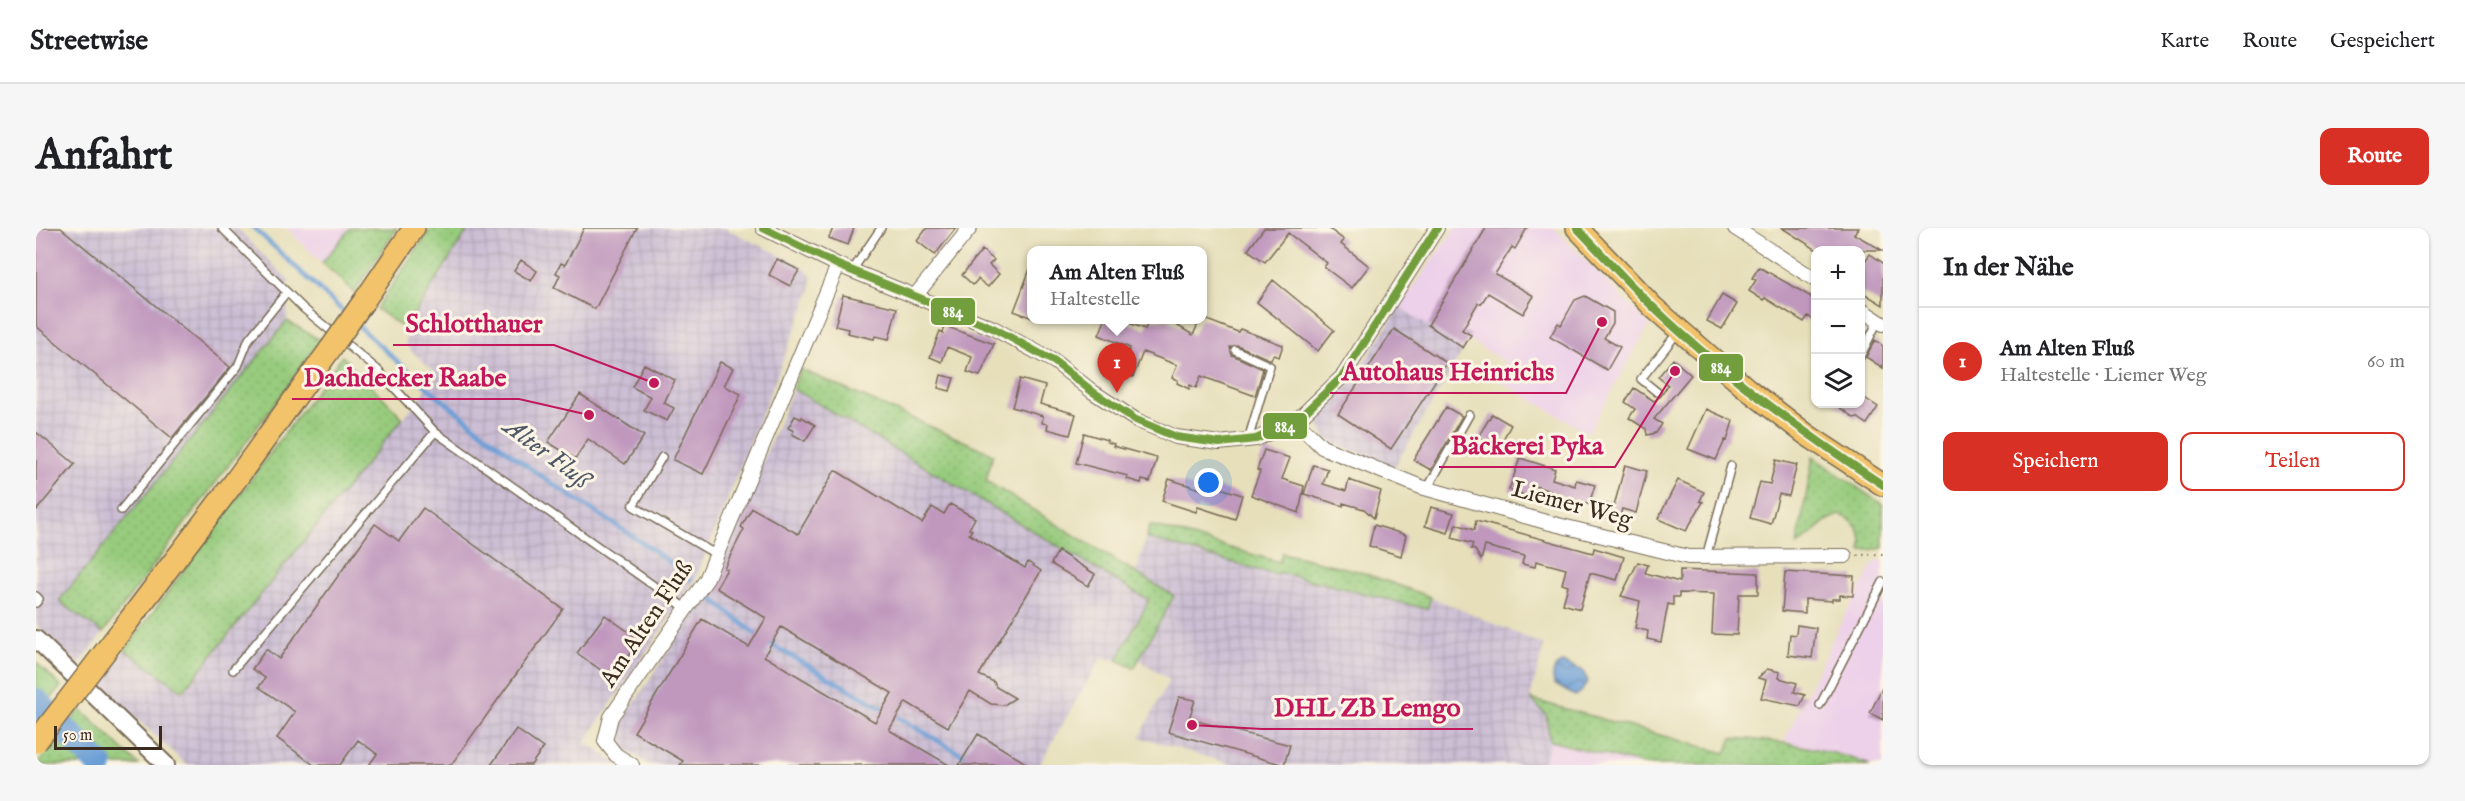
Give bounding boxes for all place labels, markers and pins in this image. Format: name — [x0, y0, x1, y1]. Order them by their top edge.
callout: Schlotthauer — [393, 301, 554, 345]
pin: 1 — [1098, 344, 1136, 393]
callout: Autohaus Heinrichs — [1330, 349, 1566, 393]
callout: Dachdecker Raabe — [292, 355, 519, 399]
callout: Bäckerei Pyka — [1439, 423, 1615, 467]
callout: DHL ZB Lemgo — [1262, 685, 1473, 729]

